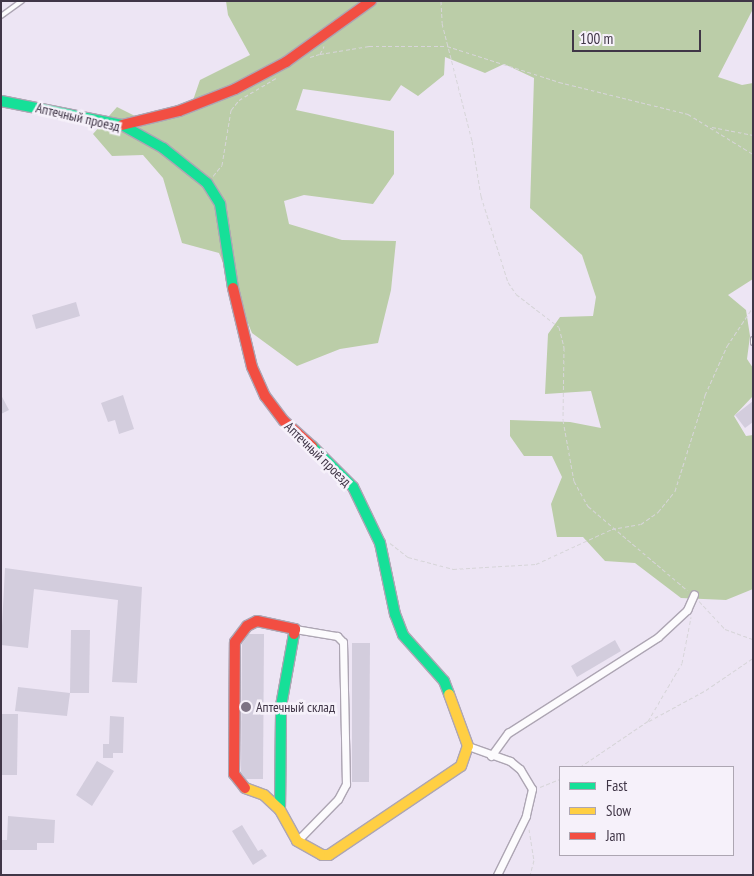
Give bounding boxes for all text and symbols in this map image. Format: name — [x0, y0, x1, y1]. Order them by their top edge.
scale bar — [574, 20, 703, 52]
text: 100 m — [580, 29, 613, 48]
street label: Аптечный проезд — [34, 99, 122, 135]
street label: Аптечный проезд — [281, 418, 355, 490]
place label: Аптечный склад — [256, 699, 335, 715]
marker: Аптечный склад — [240, 701, 252, 713]
legend — [559, 766, 734, 856]
text: Fast — [606, 776, 627, 795]
text: Slow — [606, 801, 631, 820]
text: Jam — [606, 826, 625, 845]

